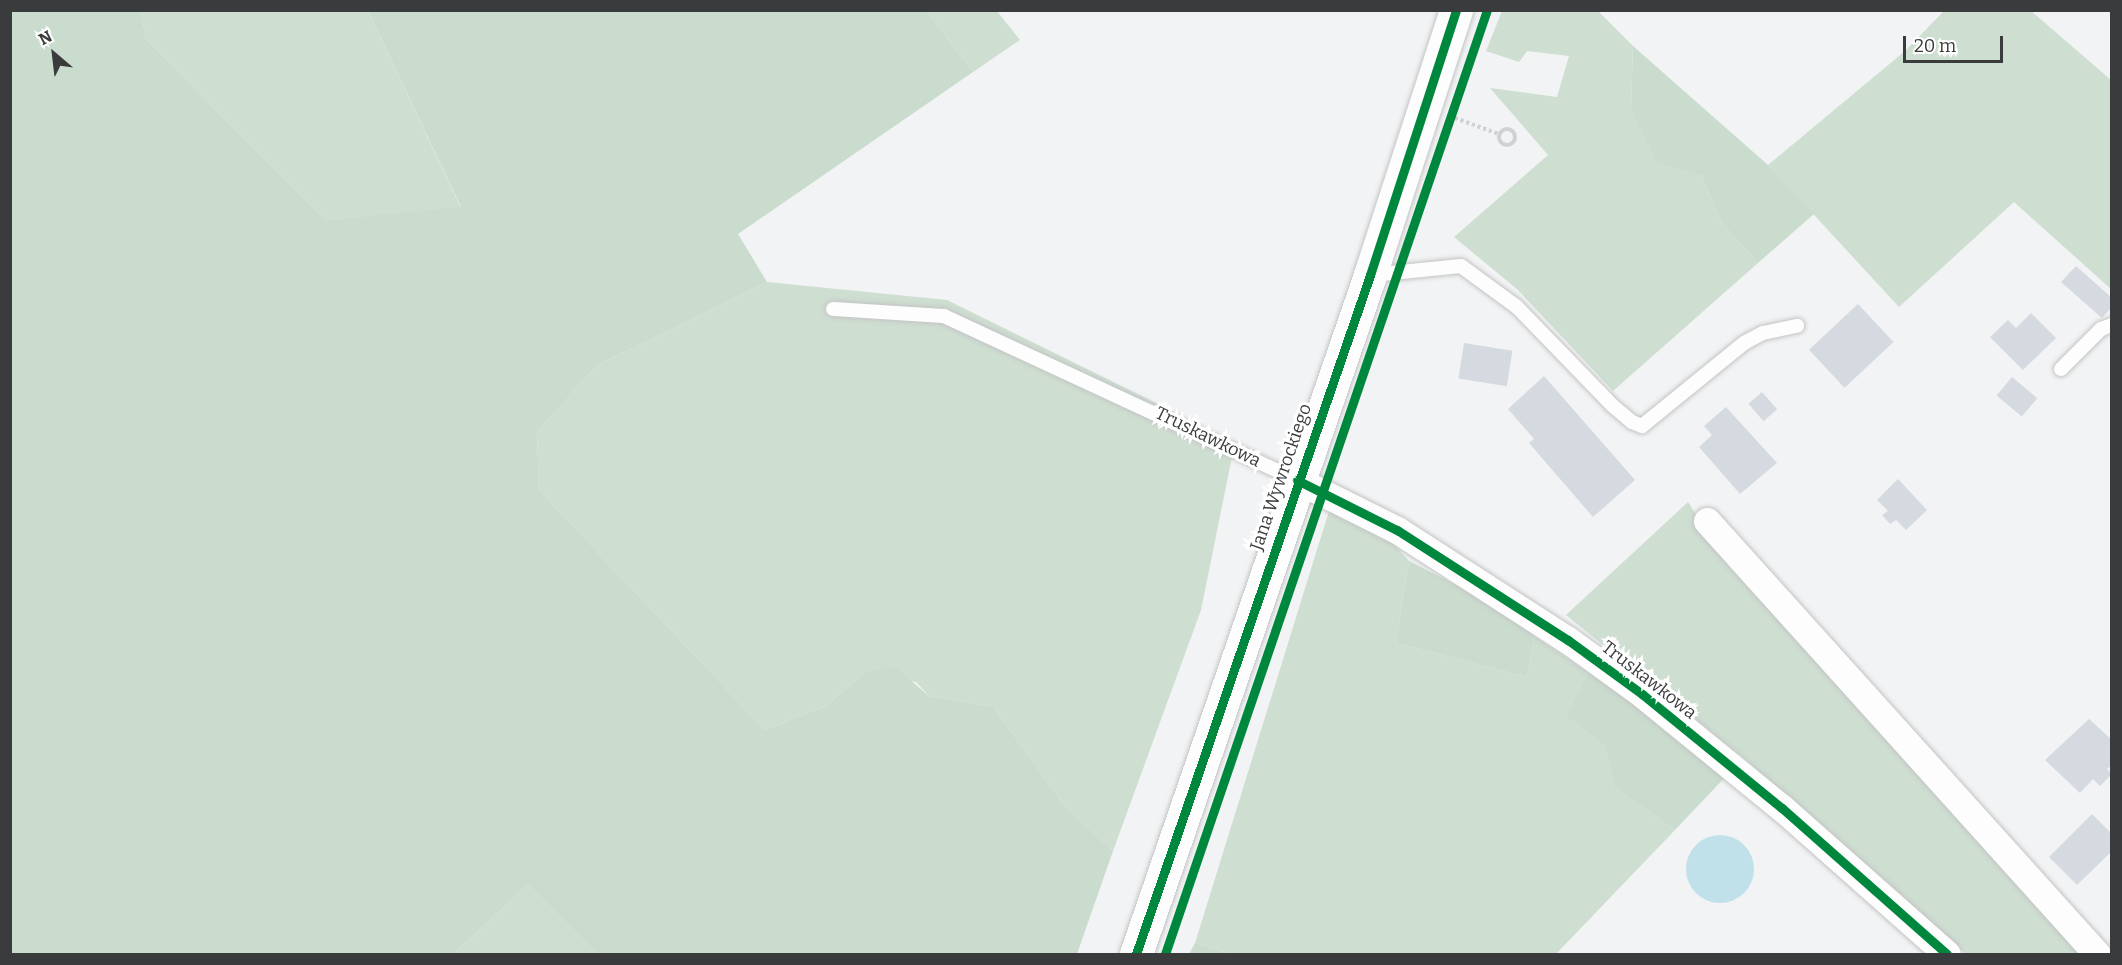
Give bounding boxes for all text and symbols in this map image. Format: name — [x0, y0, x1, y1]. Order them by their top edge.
north arrow — [24, 24, 84, 84]
scale bar — [1906, 24, 2006, 62]
text: N — [35, 26, 55, 49]
text: 20 m — [1914, 35, 1956, 57]
street label: Jana Wywrockiego — [1246, 401, 1316, 553]
street label: Truskawkowa — [1152, 402, 1264, 472]
street label: Truskawkowa — [1597, 636, 1701, 724]

